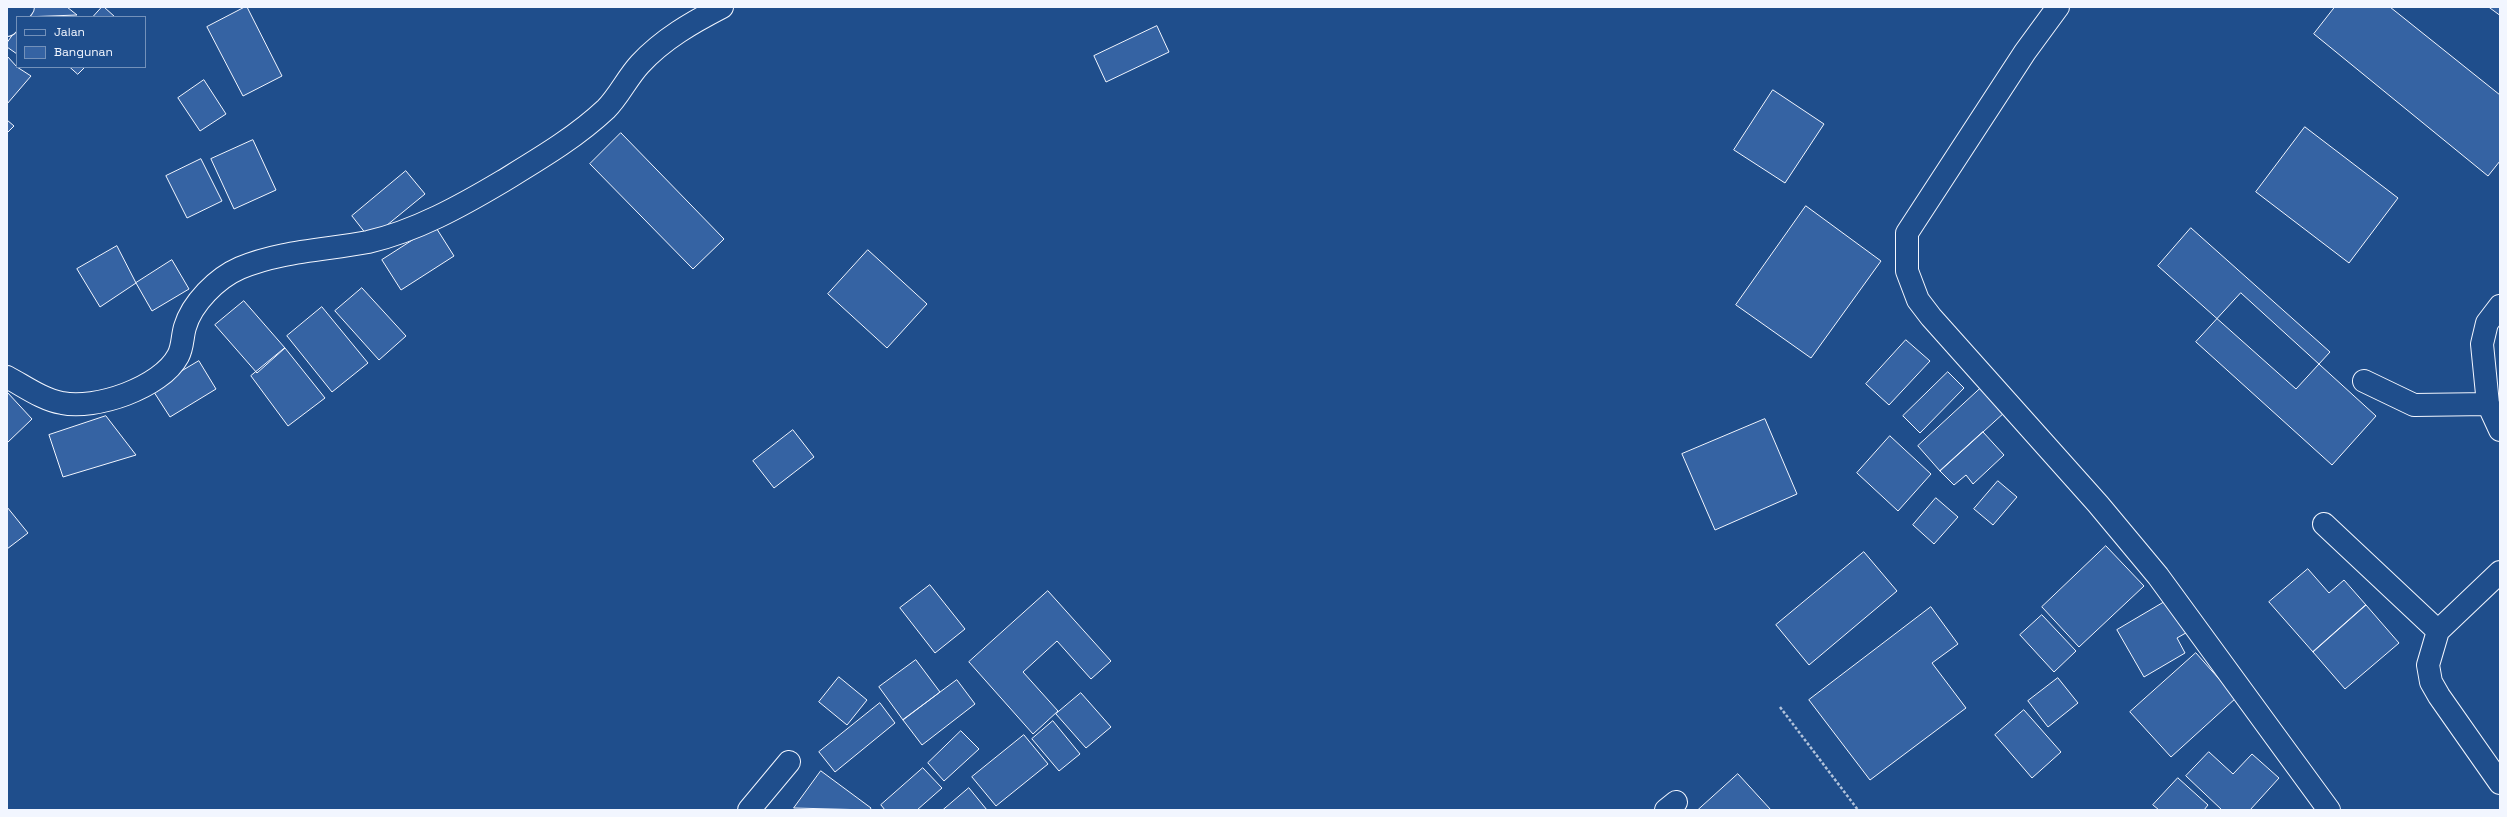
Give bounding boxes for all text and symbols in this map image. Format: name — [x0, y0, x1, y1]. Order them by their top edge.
legend — [16, 16, 146, 68]
text: Jalan — [54, 24, 85, 40]
text: Bangunan — [54, 44, 113, 60]

